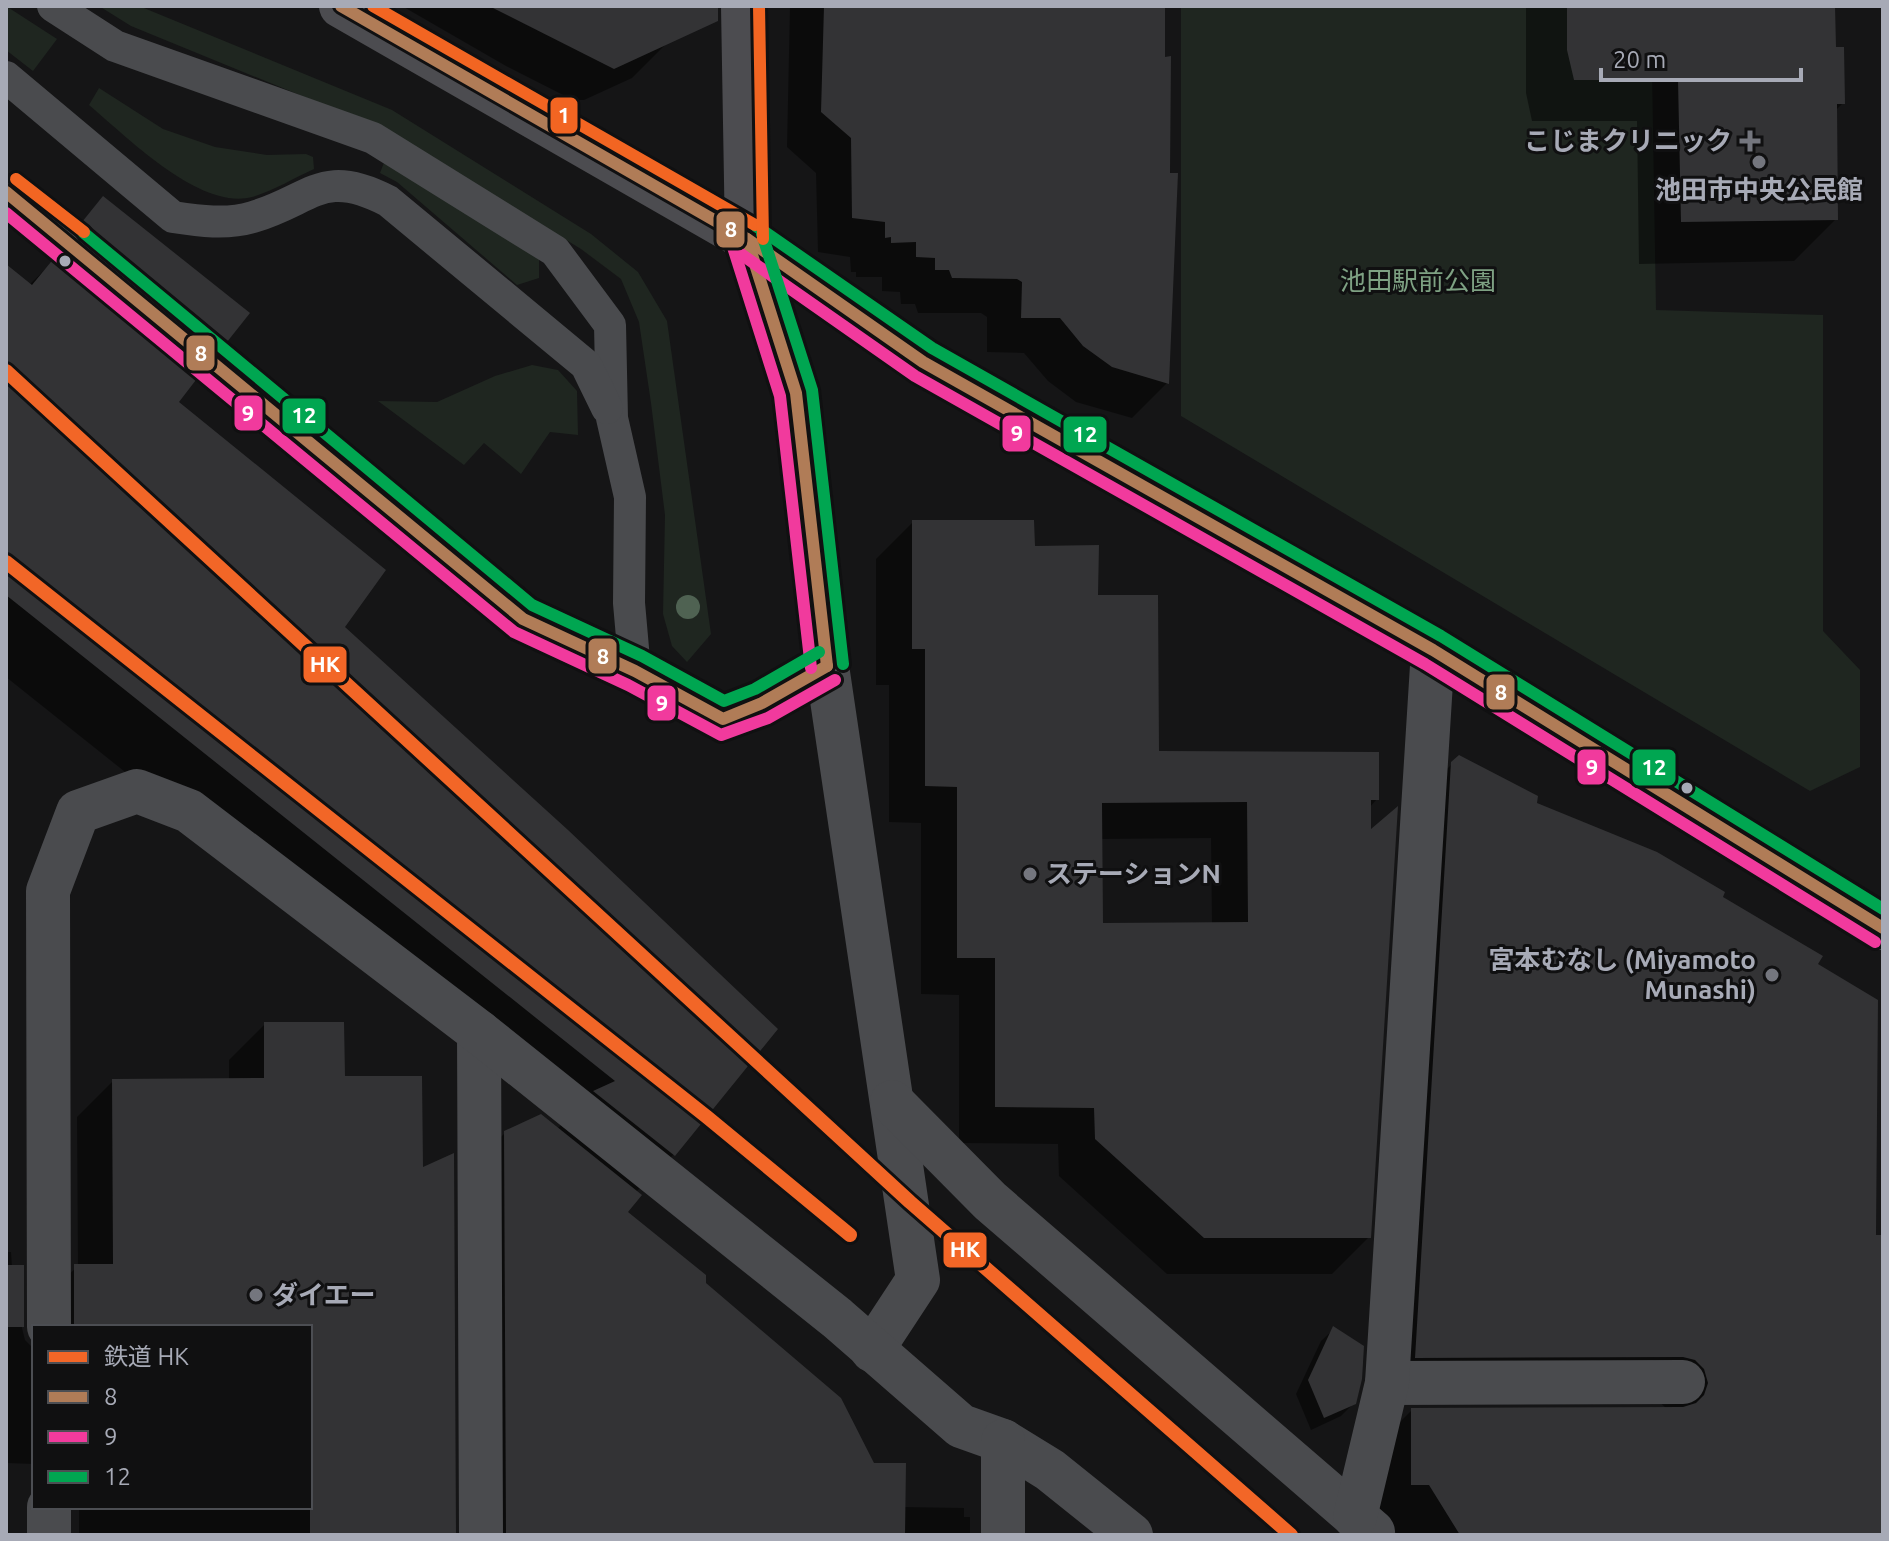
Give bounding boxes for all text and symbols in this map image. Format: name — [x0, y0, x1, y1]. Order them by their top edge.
scale bar — [1601, 32, 1801, 82]
text: 20 m — [1613, 46, 1666, 73]
line badge: 1 — [549, 96, 579, 135]
text: 1 — [558, 102, 570, 127]
place label: こじまクリニック — [1524, 126, 1732, 155]
marker: こじまクリニック — [1739, 130, 1761, 152]
marker: 池田市中央公民館 — [1750, 153, 1768, 171]
place label: 池田市中央公民館 — [1655, 175, 1863, 204]
line badge: 8 — [715, 210, 746, 249]
text: 8 — [725, 216, 737, 241]
unlabelled marker — [57, 253, 73, 269]
park label: 池田駅前公園 — [1340, 266, 1496, 295]
line badge: 8 — [185, 334, 216, 372]
text: 8 — [195, 340, 207, 365]
line badge: 9 — [233, 394, 264, 432]
line badge: 12 — [281, 397, 327, 435]
text: 9 — [242, 400, 254, 425]
text: 12 — [292, 402, 316, 427]
line badge: 9 — [1001, 414, 1032, 453]
line badge: 12 — [1062, 415, 1108, 454]
text: 9 — [1011, 420, 1023, 445]
text: 12 — [1073, 421, 1097, 446]
line badge: 8 — [587, 637, 618, 675]
text: 8 — [597, 643, 609, 668]
line badge: HK — [302, 645, 348, 684]
text: HK — [310, 651, 341, 676]
line badge: 8 — [1485, 673, 1516, 711]
text: 8 — [1495, 679, 1507, 704]
line badge: 9 — [646, 684, 677, 722]
text: 9 — [656, 690, 668, 715]
line badge: 9 — [1576, 748, 1607, 786]
line badge: 12 — [1631, 748, 1677, 787]
text: 9 — [1586, 754, 1598, 779]
text: 12 — [1642, 754, 1666, 779]
unlabelled marker — [1679, 780, 1695, 796]
place label: ステーションN — [1046, 859, 1221, 888]
marker: ステーションN — [1021, 865, 1039, 883]
place label: 宮本むなし (Miyamoto Munashi) — [1489, 945, 1756, 1004]
marker: 宮本むなし (Miyamoto Munashi) — [1763, 966, 1781, 984]
line badge: HK — [942, 1231, 988, 1269]
text: HK — [950, 1236, 981, 1261]
place label: ダイエー — [272, 1280, 376, 1309]
marker: ダイエー — [247, 1286, 265, 1304]
legend — [32, 1325, 312, 1509]
text: 鉄道 HK — [104, 1343, 189, 1370]
text: 8 — [104, 1383, 118, 1410]
text: 9 — [104, 1423, 118, 1450]
text: 12 — [104, 1463, 131, 1490]

